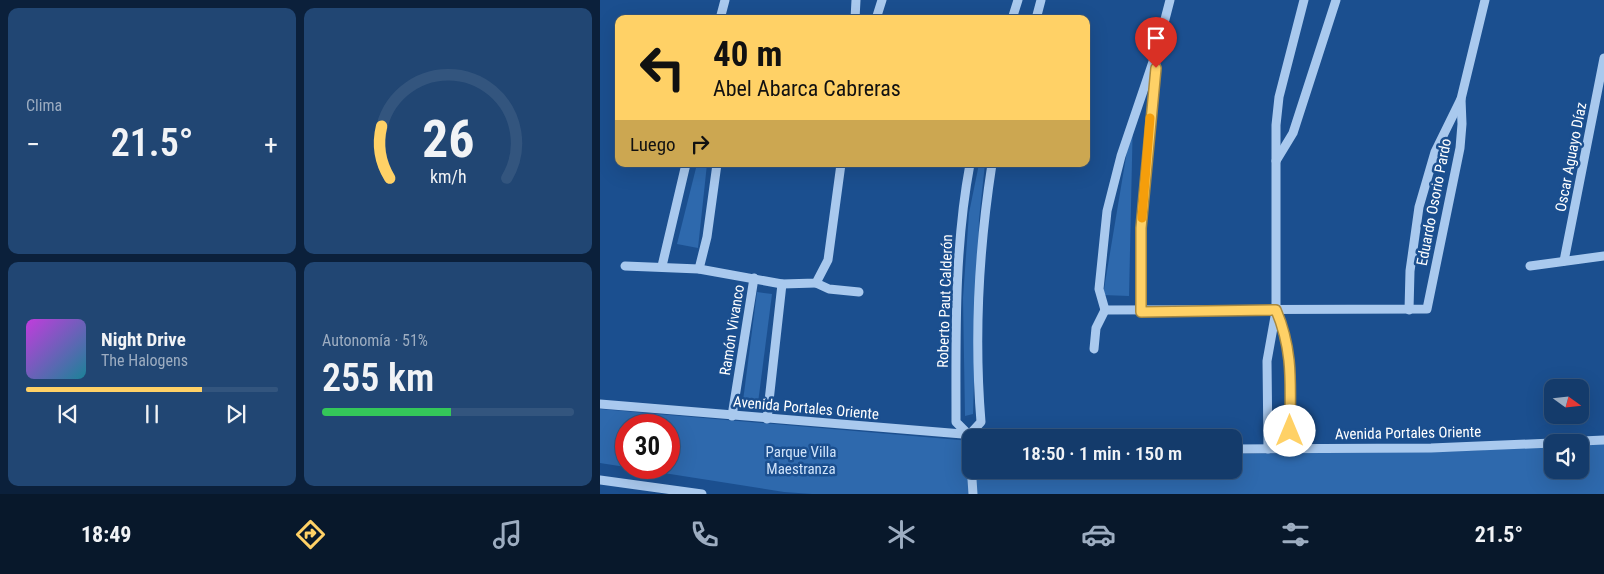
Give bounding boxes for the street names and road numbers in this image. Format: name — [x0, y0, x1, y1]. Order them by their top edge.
street label: Oscar Aguayo Díaz — [1552, 101, 1590, 213]
street label: Eduardo Osorio Pardo — [1413, 137, 1455, 267]
street label: Roberto Paut Calderón — [934, 234, 956, 368]
street label: Ramón Vivanco — [716, 283, 748, 377]
street label: Avenida Portales Oriente — [732, 393, 880, 423]
street label: Avenida Portales Oriente — [1335, 423, 1481, 443]

